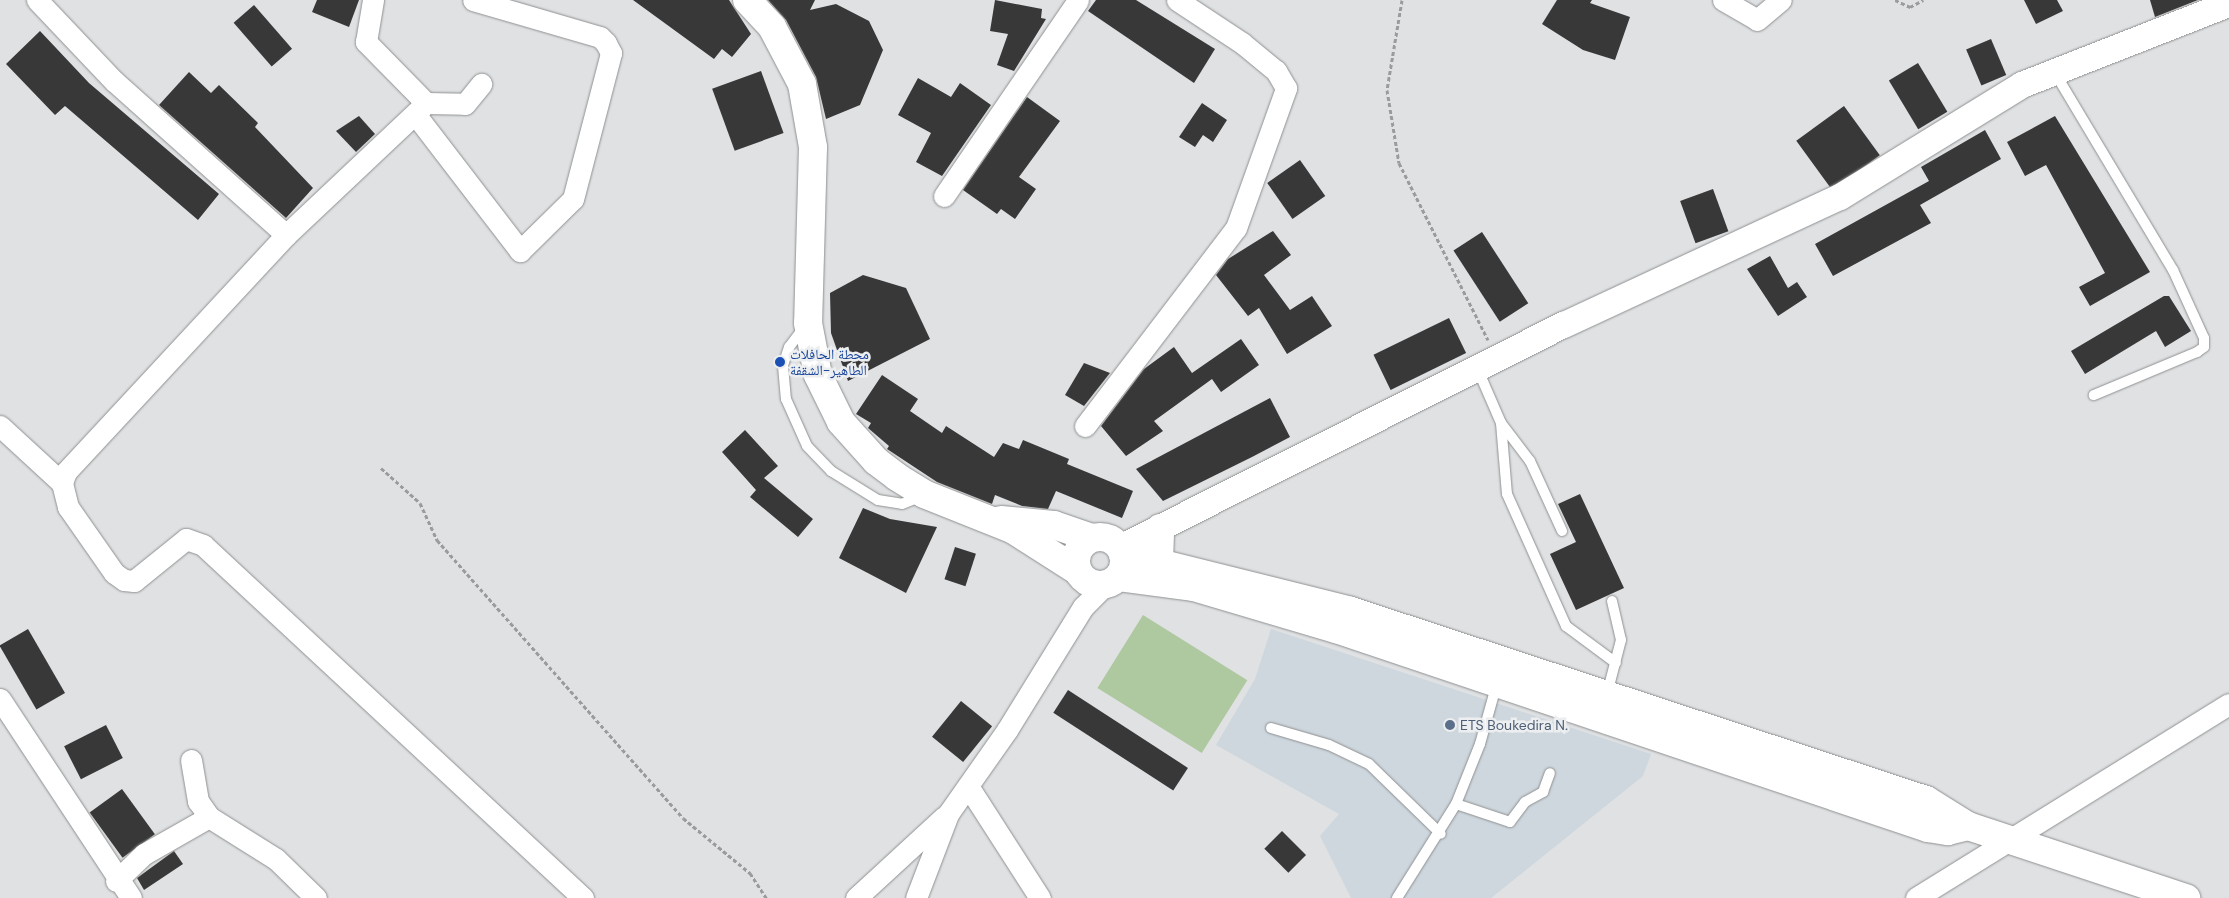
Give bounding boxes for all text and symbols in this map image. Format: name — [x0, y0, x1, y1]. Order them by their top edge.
place label: محطة الحافلات الطاهير-الشقفة — [790, 346, 869, 378]
marker: محطة الحافلات الطاهير-الشقفة — [774, 356, 786, 368]
place label: ETS Boukedira N. — [1460, 717, 1568, 733]
marker: ETS Boukedira N. — [1444, 719, 1456, 731]

